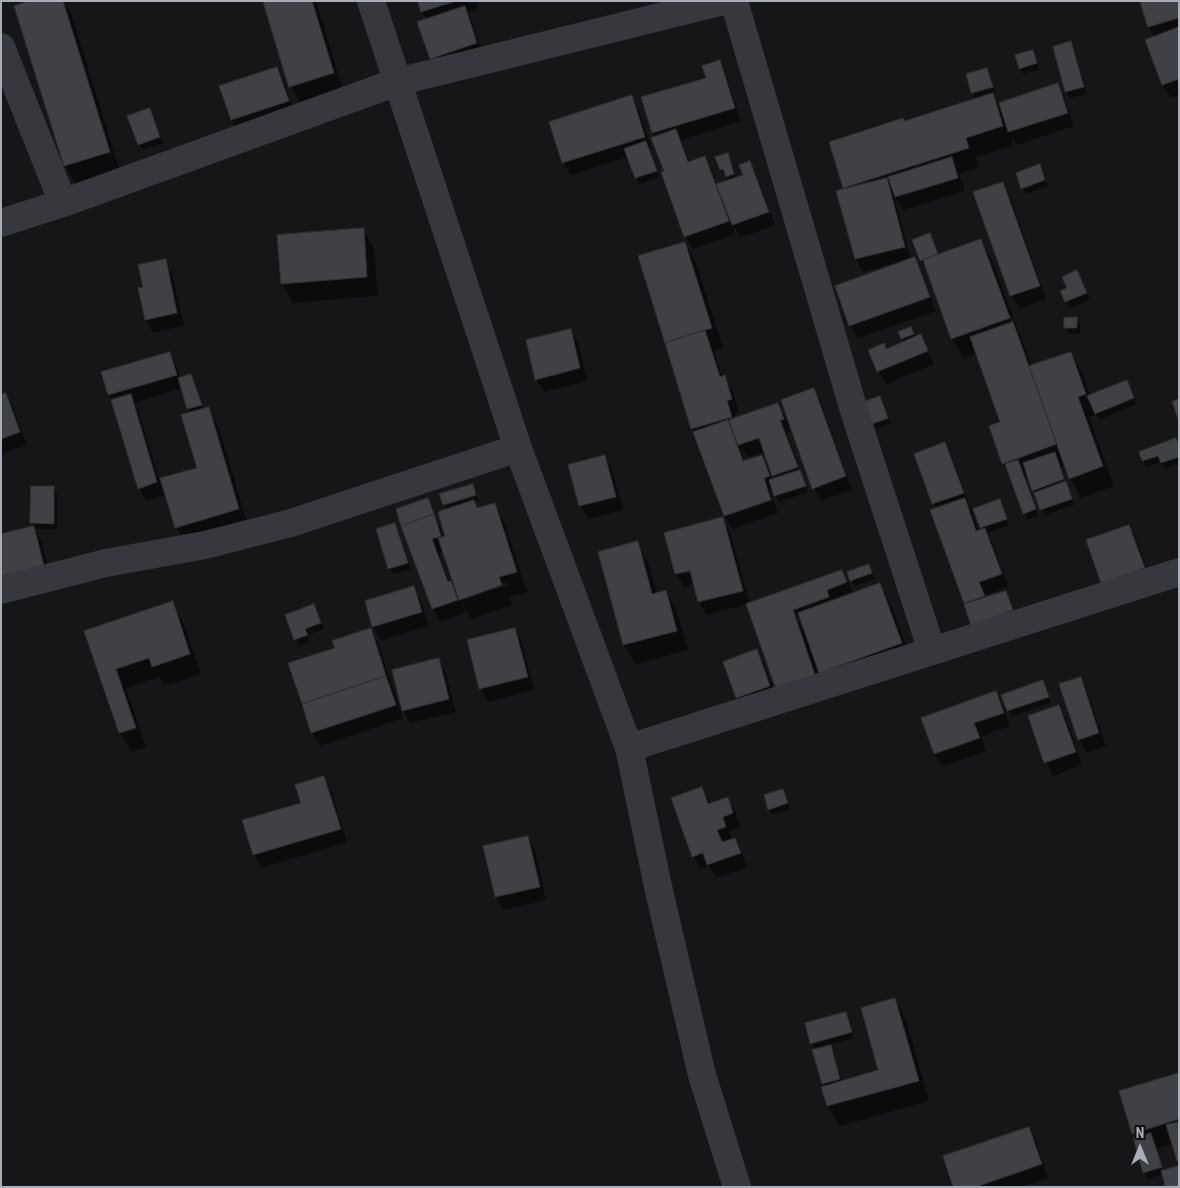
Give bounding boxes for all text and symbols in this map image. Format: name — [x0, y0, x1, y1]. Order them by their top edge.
north arrow — [1115, 1123, 1165, 1173]
text: N — [1136, 1125, 1144, 1141]

